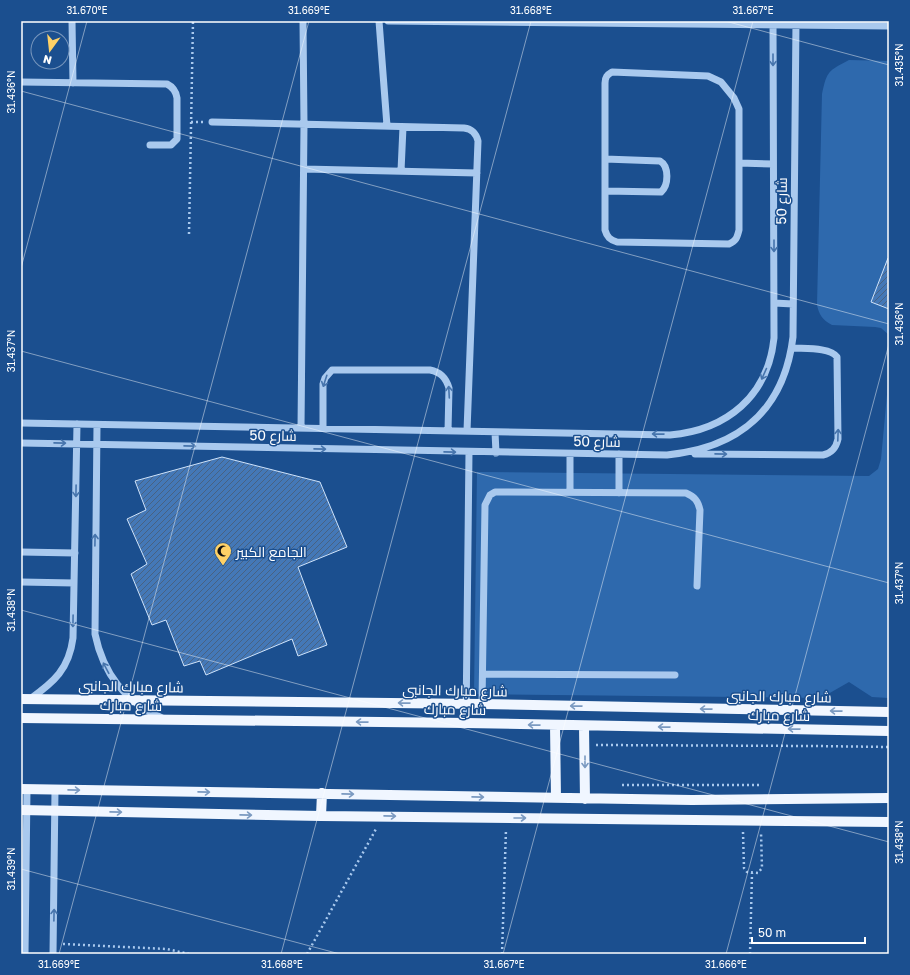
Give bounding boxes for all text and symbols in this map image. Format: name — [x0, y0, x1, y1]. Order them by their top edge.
text: 31.670°E — [66, 4, 108, 16]
text: 31.669°E — [288, 4, 330, 16]
text: 31.668°E — [510, 4, 552, 16]
text: 31.667°E — [732, 4, 774, 16]
north arrow — [30, 30, 70, 70]
text: 31.435°N — [893, 44, 905, 86]
text: N — [42, 53, 53, 68]
one-way arrow — [769, 53, 777, 66]
text: 31.436°N — [5, 70, 17, 114]
street label: شارع 50 — [772, 177, 791, 225]
one-way arrow — [770, 239, 778, 252]
text: 31.436°N — [893, 302, 905, 346]
text: 31.437°N — [5, 330, 17, 372]
one-way arrow — [760, 368, 767, 380]
one-way arrow — [321, 375, 328, 388]
one-way arrow — [445, 386, 452, 399]
street label: شارع 50 — [249, 426, 297, 445]
one-way arrow — [834, 429, 841, 442]
one-way arrow — [652, 430, 665, 438]
street label: شارع 50 — [573, 432, 621, 451]
one-way arrow — [53, 439, 66, 447]
one-way arrow — [183, 442, 196, 450]
one-way arrow — [313, 445, 326, 453]
one-way arrow — [443, 448, 456, 456]
one-way arrow — [714, 450, 727, 458]
one-way arrow — [72, 484, 80, 497]
one-way arrow — [92, 534, 99, 547]
mosque icon: الجامع الكبير — [213, 541, 233, 566]
place label: الجامع الكبير — [235, 543, 307, 561]
text: 31.437°N — [893, 562, 905, 604]
text: 31.438°N — [5, 588, 17, 632]
one-way arrow — [70, 614, 77, 627]
one-way arrow — [102, 662, 109, 674]
street label: شارع مبارك الجانبى — [78, 677, 184, 696]
street label: شارع مبارك الجانبى — [402, 681, 508, 700]
street label: شارع مبارك الجانبى — [726, 687, 832, 706]
street label: شارع مبارك — [100, 696, 162, 715]
one-way arrow — [398, 699, 411, 707]
street label: شارع مبارك — [424, 700, 486, 719]
one-way arrow — [570, 702, 583, 710]
one-way arrow — [700, 705, 713, 712]
street label: شارع مبارك — [748, 706, 810, 725]
one-way arrow — [830, 707, 843, 715]
one-way arrow — [356, 718, 369, 726]
one-way arrow — [528, 721, 541, 729]
one-way arrow — [658, 723, 671, 731]
one-way arrow — [788, 725, 801, 733]
one-way arrow — [581, 755, 589, 768]
one-way arrow — [67, 786, 80, 794]
one-way arrow — [197, 788, 210, 796]
one-way arrow — [341, 790, 354, 798]
one-way arrow — [471, 793, 484, 801]
one-way arrow — [109, 808, 122, 816]
one-way arrow — [239, 811, 252, 818]
one-way arrow — [383, 813, 396, 820]
one-way arrow — [513, 814, 526, 822]
text: 31.438°N — [893, 820, 905, 864]
text: 31.439°N — [5, 847, 17, 891]
one-way arrow — [50, 909, 58, 922]
scale bar — [752, 919, 865, 945]
text: 50 m — [758, 925, 786, 940]
text: 31.669°E — [38, 958, 80, 970]
text: 31.668°E — [261, 958, 303, 970]
text: 31.667°E — [483, 958, 525, 970]
text: 31.666°E — [705, 958, 747, 970]

